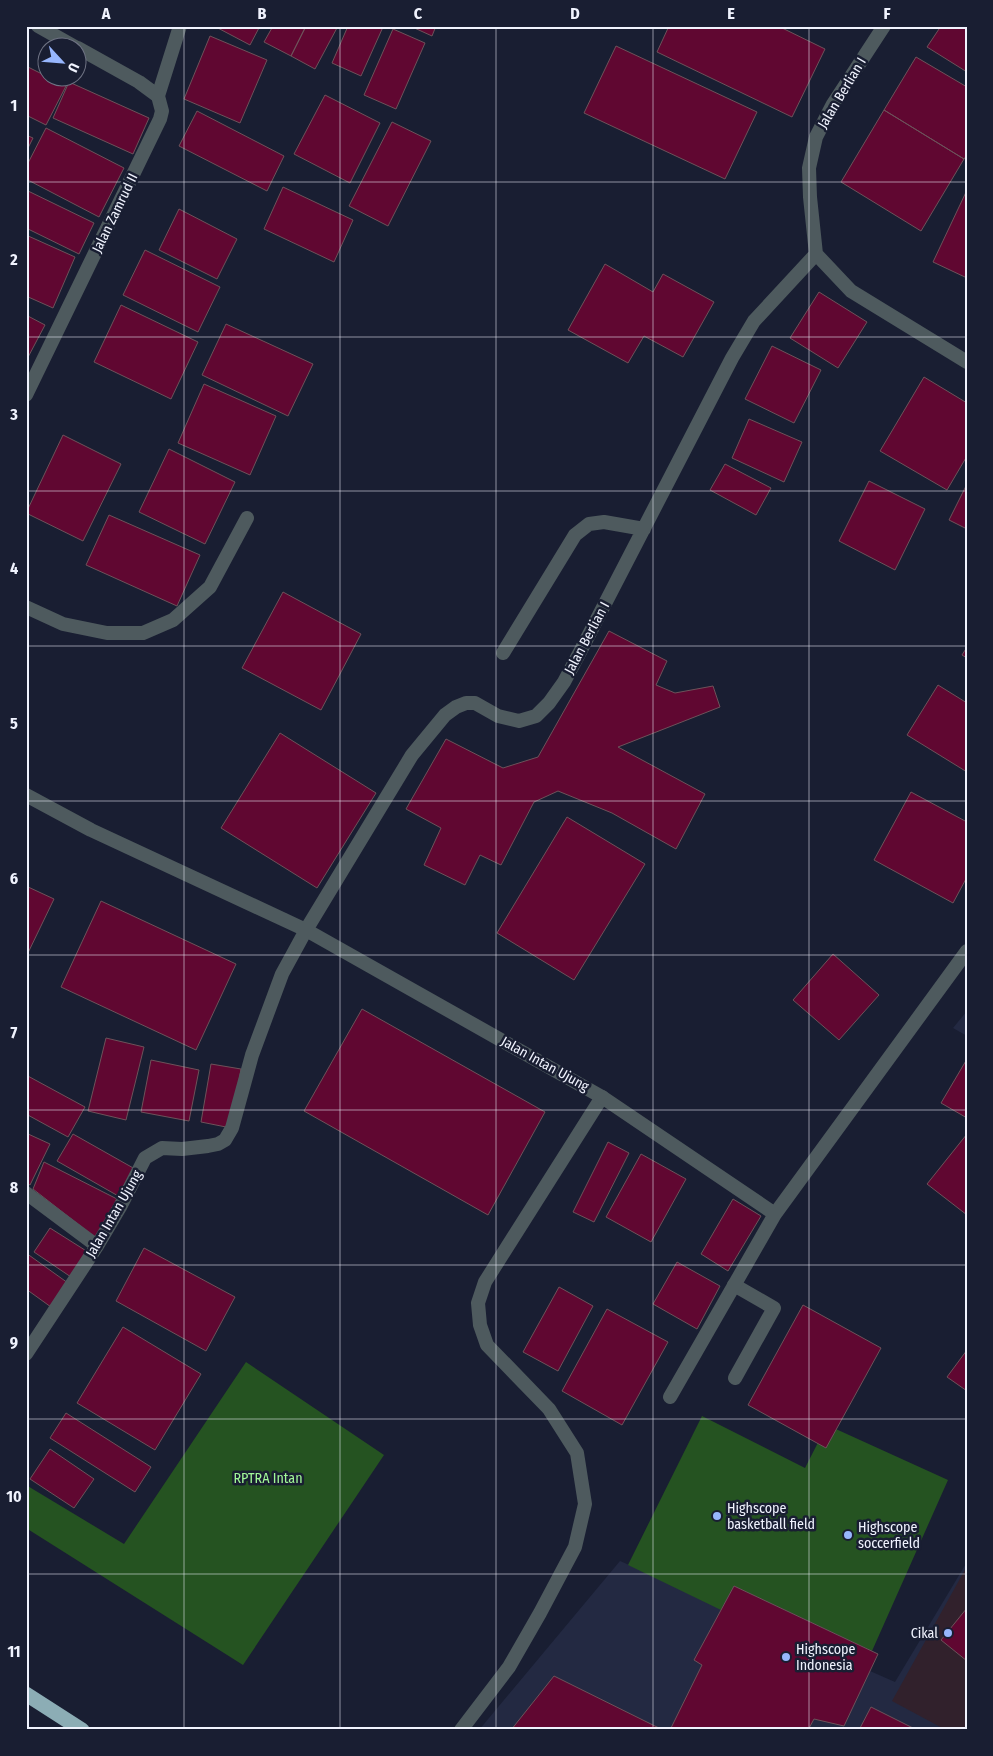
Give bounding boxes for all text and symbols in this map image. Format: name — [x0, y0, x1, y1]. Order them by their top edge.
text: A — [101, 4, 111, 23]
text: B — [258, 4, 267, 23]
text: C — [414, 4, 423, 23]
text: D — [570, 4, 580, 23]
text: E — [727, 4, 735, 23]
text: F — [883, 4, 891, 23]
north arrow — [38, 38, 88, 88]
street label: Jalan Berlian I — [814, 55, 870, 131]
text: U — [64, 60, 83, 75]
text: 1 — [11, 96, 17, 115]
street label: Jalan Zamrud II — [88, 171, 142, 255]
text: 2 — [9, 250, 18, 269]
text: 3 — [9, 405, 18, 424]
text: 4 — [10, 559, 18, 578]
street label: Jalan Berlian I — [561, 599, 613, 677]
text: 5 — [10, 714, 18, 733]
text: 6 — [10, 869, 18, 888]
text: 7 — [11, 1023, 18, 1042]
street label: Jalan Intan Ujung — [498, 1033, 592, 1095]
street label: Jalan Intan Ujung — [82, 1167, 146, 1261]
text: 8 — [10, 1178, 19, 1197]
text: 9 — [10, 1333, 18, 1352]
park label: RPTRA Intan — [233, 1470, 303, 1487]
text: 10 — [6, 1487, 22, 1506]
place label: Highscope basketball field — [727, 1500, 815, 1533]
marker: Highscope basketball field — [711, 1510, 723, 1522]
place label: Highscope soccerfield — [858, 1519, 920, 1552]
marker: Highscope soccerfield — [842, 1529, 854, 1541]
place label: Cikal — [911, 1625, 938, 1642]
marker: Cikal — [942, 1627, 954, 1639]
place label: Highscope Indonesia — [796, 1641, 855, 1674]
text: 11 — [7, 1642, 21, 1661]
marker: Highscope Indonesia — [780, 1651, 792, 1663]

